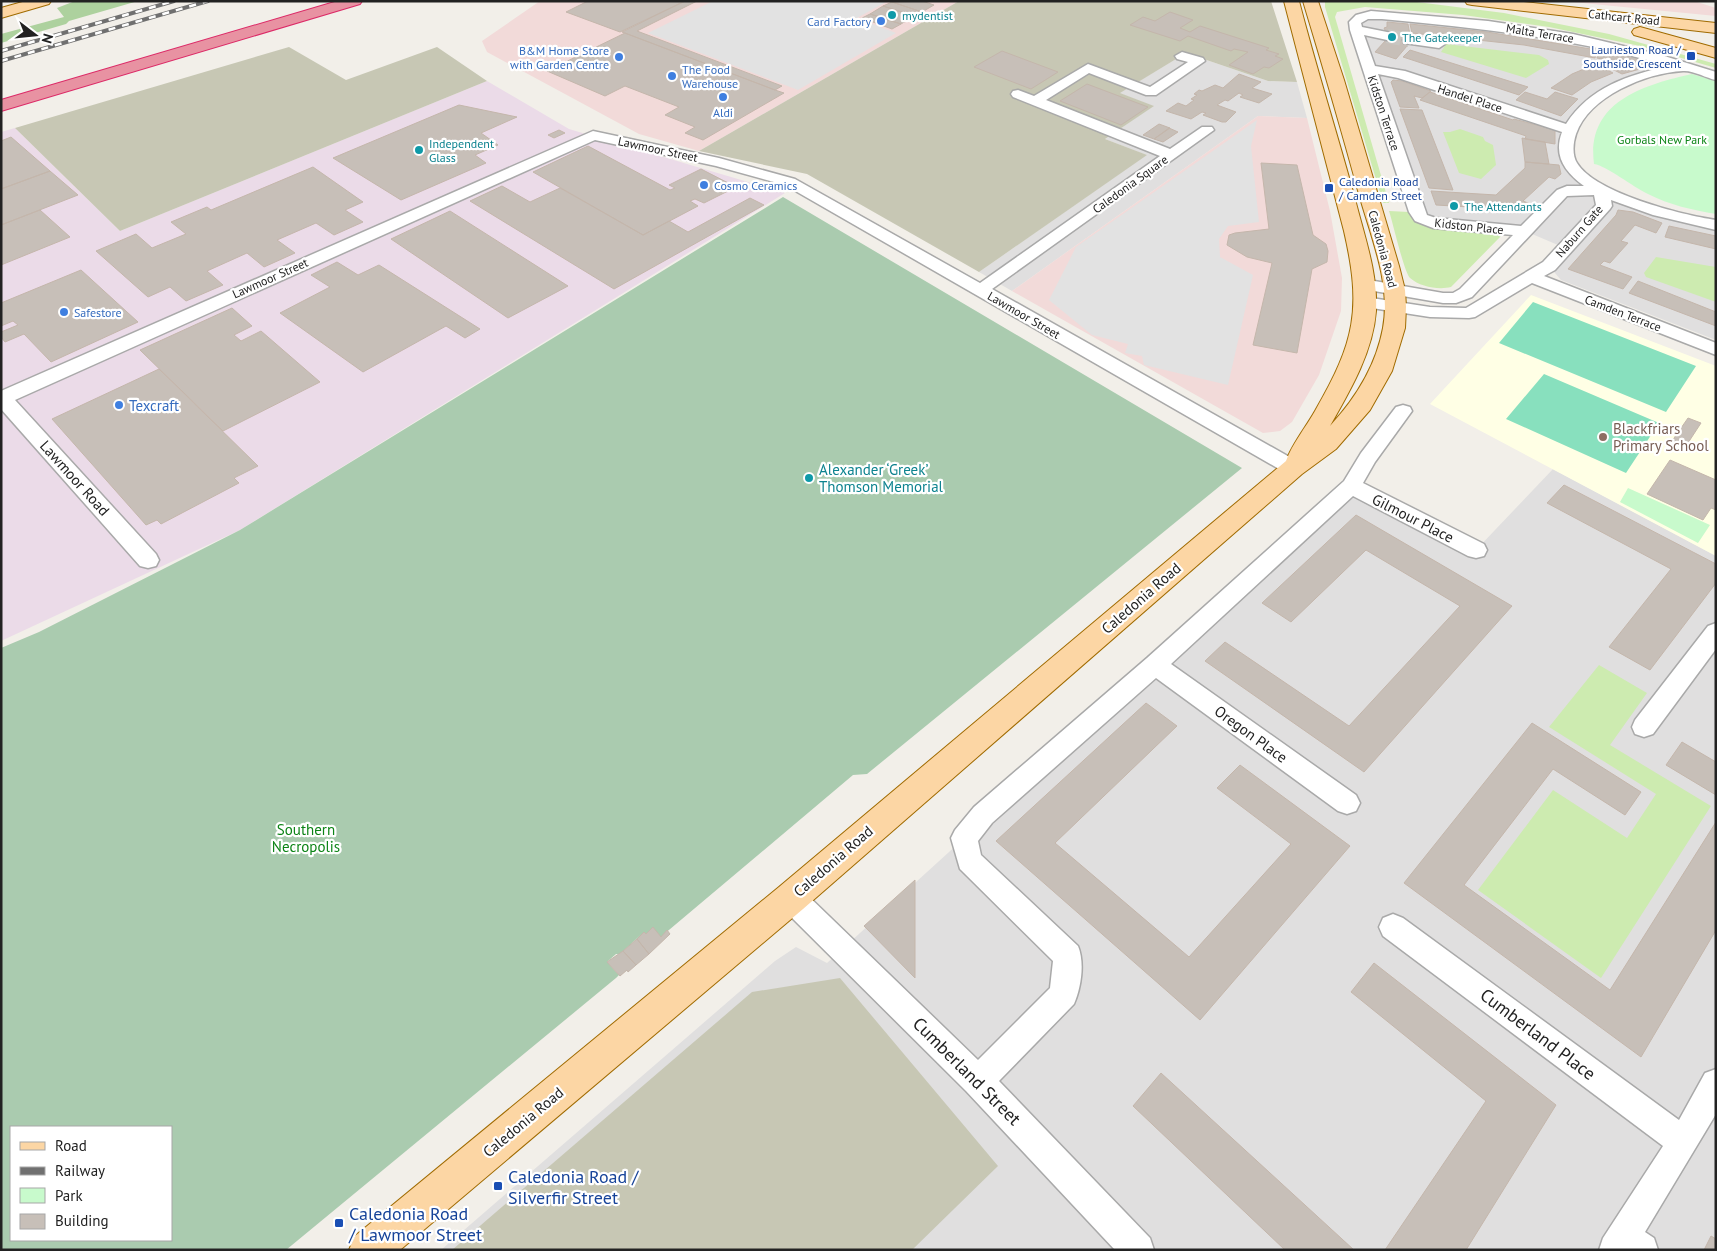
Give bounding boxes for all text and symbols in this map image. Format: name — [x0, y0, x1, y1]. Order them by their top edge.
street label: Cathcart Road — [1588, 6, 1660, 28]
place label: mydentist — [902, 8, 953, 23]
marker: mydentist — [886, 9, 898, 21]
north arrow — [10, 10, 60, 60]
place label: Card Factory — [807, 14, 871, 29]
marker: Card Factory — [875, 15, 887, 27]
street label: Malta Terrace — [1505, 20, 1575, 46]
place label: The Gatekeeper — [1402, 30, 1482, 45]
marker: The Gatekeeper — [1386, 31, 1398, 43]
text: N — [38, 32, 57, 45]
place label: Laurieston Road / Southside Crescent — [1583, 42, 1682, 71]
place label: B&M Home Store with Garden Centre — [510, 43, 609, 72]
marker: Laurieston Road / Southside Crescent — [1685, 50, 1697, 62]
marker: B&M Home Store with Garden Centre — [613, 51, 625, 63]
place label: The Food Warehouse — [682, 62, 738, 91]
marker: The Food Warehouse — [666, 70, 678, 82]
street label: Kidston Terrace — [1365, 73, 1403, 153]
street label: Handel Place — [1436, 80, 1504, 116]
marker: Aldi — [717, 91, 729, 103]
place label: Aldi — [713, 105, 733, 120]
park label: Gorbals New Park — [1617, 132, 1707, 147]
street label: Lawmoor Street — [617, 133, 699, 165]
place label: Independent Glass — [429, 136, 494, 165]
marker: Independent Glass — [413, 144, 425, 156]
street label: Caledonia Square — [1089, 152, 1171, 216]
place label: Caledonia Road / Camden Street — [1338, 174, 1422, 203]
place label: Cosmo Ceramics — [714, 178, 797, 193]
marker: Cosmo Ceramics — [698, 179, 710, 191]
marker: Caledonia Road / Camden Street — [1323, 182, 1335, 194]
place label: The Attendants — [1464, 199, 1542, 214]
marker: The Attendants — [1448, 200, 1460, 212]
street label: Naburn Gate — [1552, 202, 1606, 260]
street label: Caledonia Road — [1365, 209, 1401, 289]
street label: Kidston Place — [1434, 215, 1504, 237]
street label: Lawmoor Street — [230, 255, 310, 301]
street label: Lawmoor Street — [985, 288, 1063, 342]
street label: Camden Terrace — [1583, 292, 1663, 334]
place label: Safestore — [74, 305, 122, 320]
marker: Safestore — [58, 306, 70, 318]
place label: Texcraft — [129, 396, 179, 415]
marker: Texcraft — [113, 399, 125, 411]
place label: Blackfriars Primary School — [1613, 419, 1709, 455]
marker: Blackfriars Primary School — [1597, 431, 1609, 443]
street label: Lawmoor Road — [36, 436, 114, 520]
place label: Alexander ‘Greek’ Thomson Memorial — [819, 460, 944, 496]
marker: Alexander ‘Greek’ Thomson Memorial — [803, 472, 815, 484]
street label: Gilmour Place — [1369, 489, 1457, 547]
street label: Caledonia Road — [1097, 558, 1185, 638]
street label: Oregon Place — [1211, 701, 1291, 767]
park label: Southern Necropolis — [272, 820, 340, 856]
street label: Caledonia Road — [789, 821, 877, 901]
street label: Cumberland Place — [1476, 983, 1600, 1085]
street label: Cumberland Street — [908, 1012, 1026, 1130]
street label: Caledonia Road — [479, 1083, 567, 1161]
legend — [10, 1126, 172, 1241]
text: Road — [55, 1136, 87, 1155]
text: Railway — [55, 1161, 105, 1180]
place label: Caledonia Road / Silverfir Street — [508, 1165, 640, 1209]
marker: Caledonia Road / Silverfir Street — [492, 1180, 504, 1192]
text: Park — [55, 1186, 83, 1205]
place label: Caledonia Road / Lawmoor Street — [348, 1202, 482, 1246]
text: Building — [55, 1211, 109, 1230]
marker: Caledonia Road / Lawmoor Street — [333, 1217, 345, 1229]

